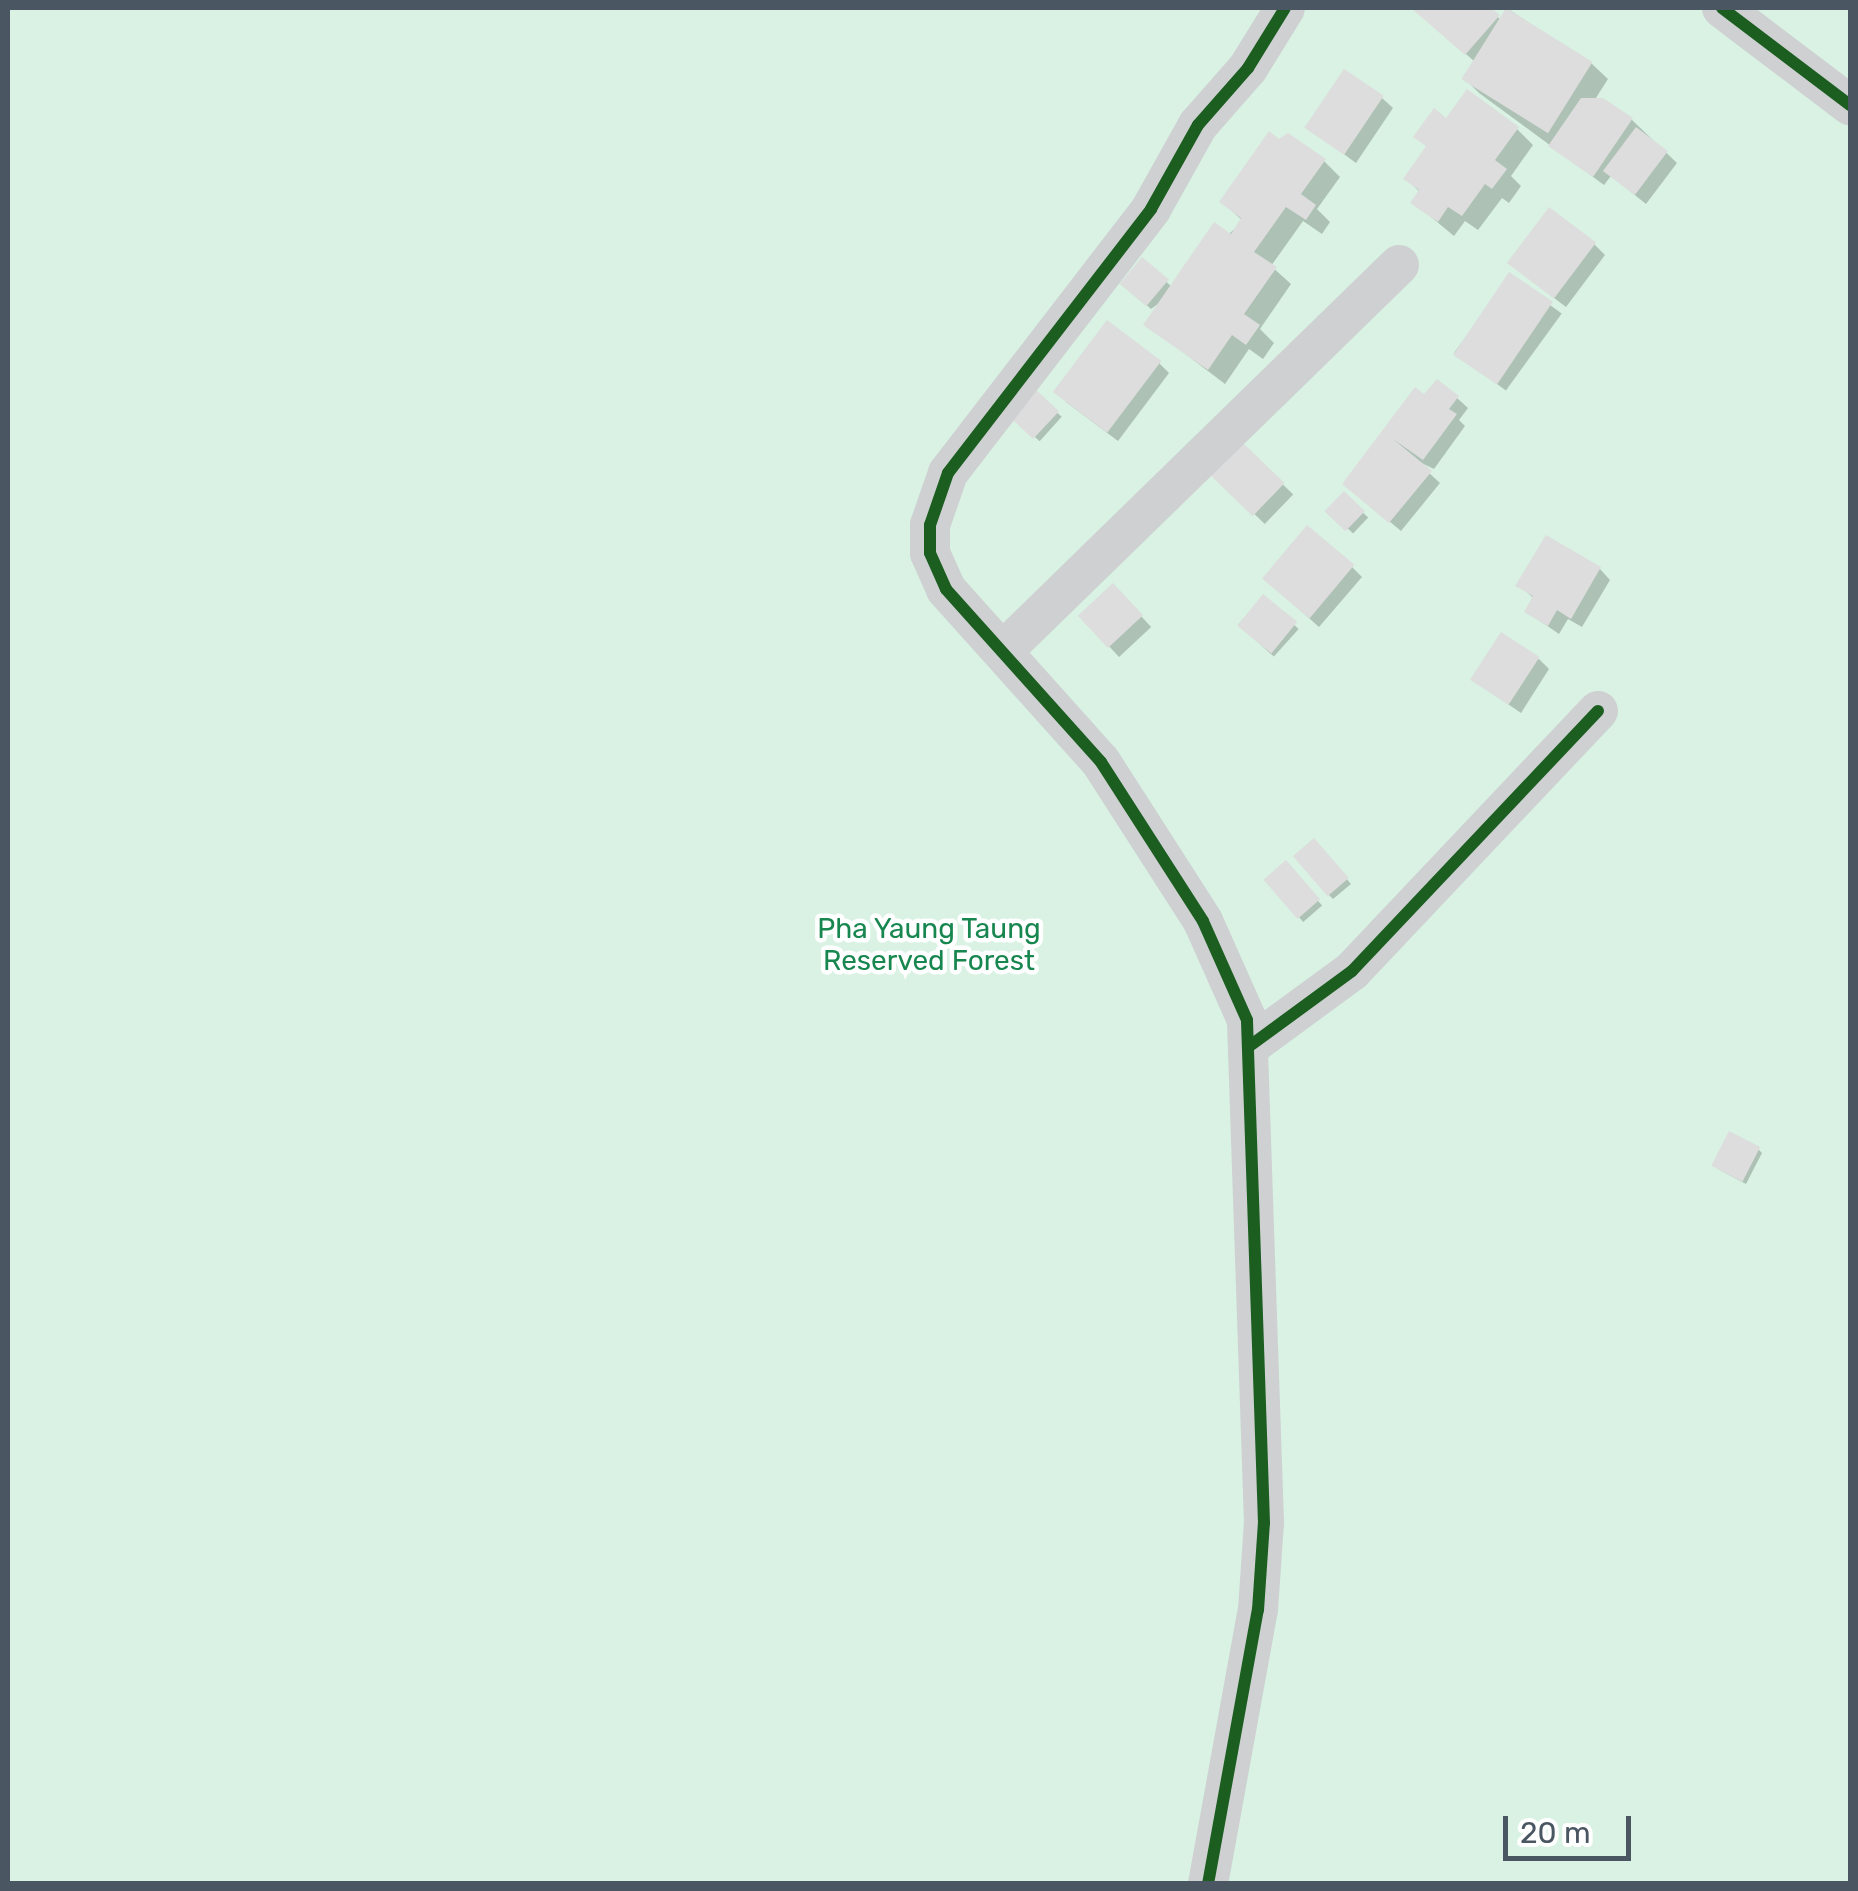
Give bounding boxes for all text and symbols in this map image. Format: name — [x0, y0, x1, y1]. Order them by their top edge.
park label: Pha Yaung Taung Reserved Forest — [816, 912, 1042, 978]
scale bar — [1508, 1796, 1636, 1858]
text: 20 m — [1520, 1815, 1591, 1851]

